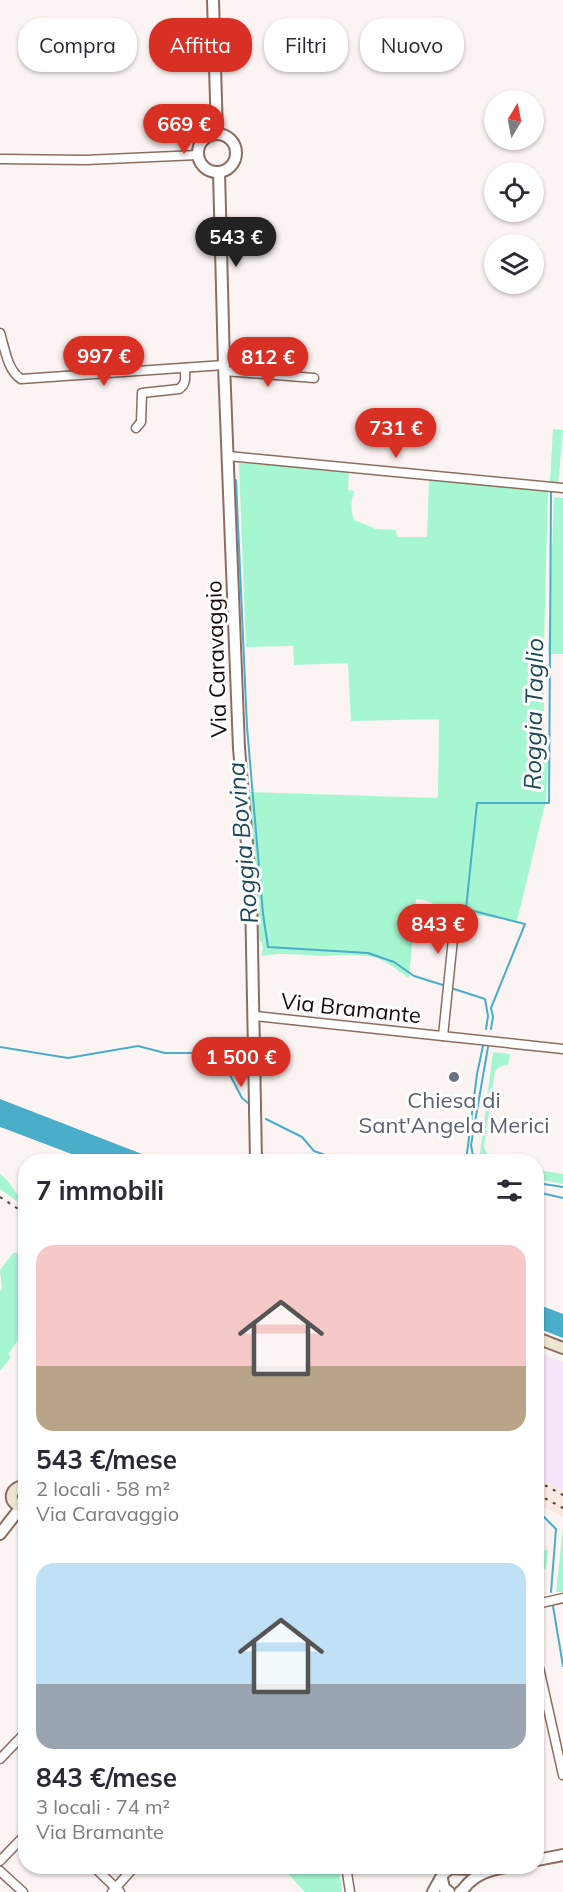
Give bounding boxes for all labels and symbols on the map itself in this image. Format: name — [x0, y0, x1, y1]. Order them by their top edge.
north arrow — [484, 90, 544, 150]
pin: 669 € — [142, 104, 226, 155]
pin: 543 € — [194, 217, 278, 268]
pin: 997 € — [62, 336, 146, 387]
pin: 812 € — [226, 337, 310, 388]
pin: 731 € — [354, 408, 438, 459]
street label: Via Caravaggio — [199, 580, 233, 738]
water label: Roggia Taglio — [517, 638, 549, 790]
water label: Roggia Bovina — [220, 761, 264, 925]
pin: 843 € — [396, 904, 480, 955]
street label: Via Bramante — [280, 987, 422, 1029]
pin: 1 500 € — [186, 1037, 296, 1088]
marker: Chiesa di Sant'Angela Merici — [447, 1070, 461, 1084]
place label: Chiesa di Sant'Angela Merici — [358, 1086, 550, 1139]

